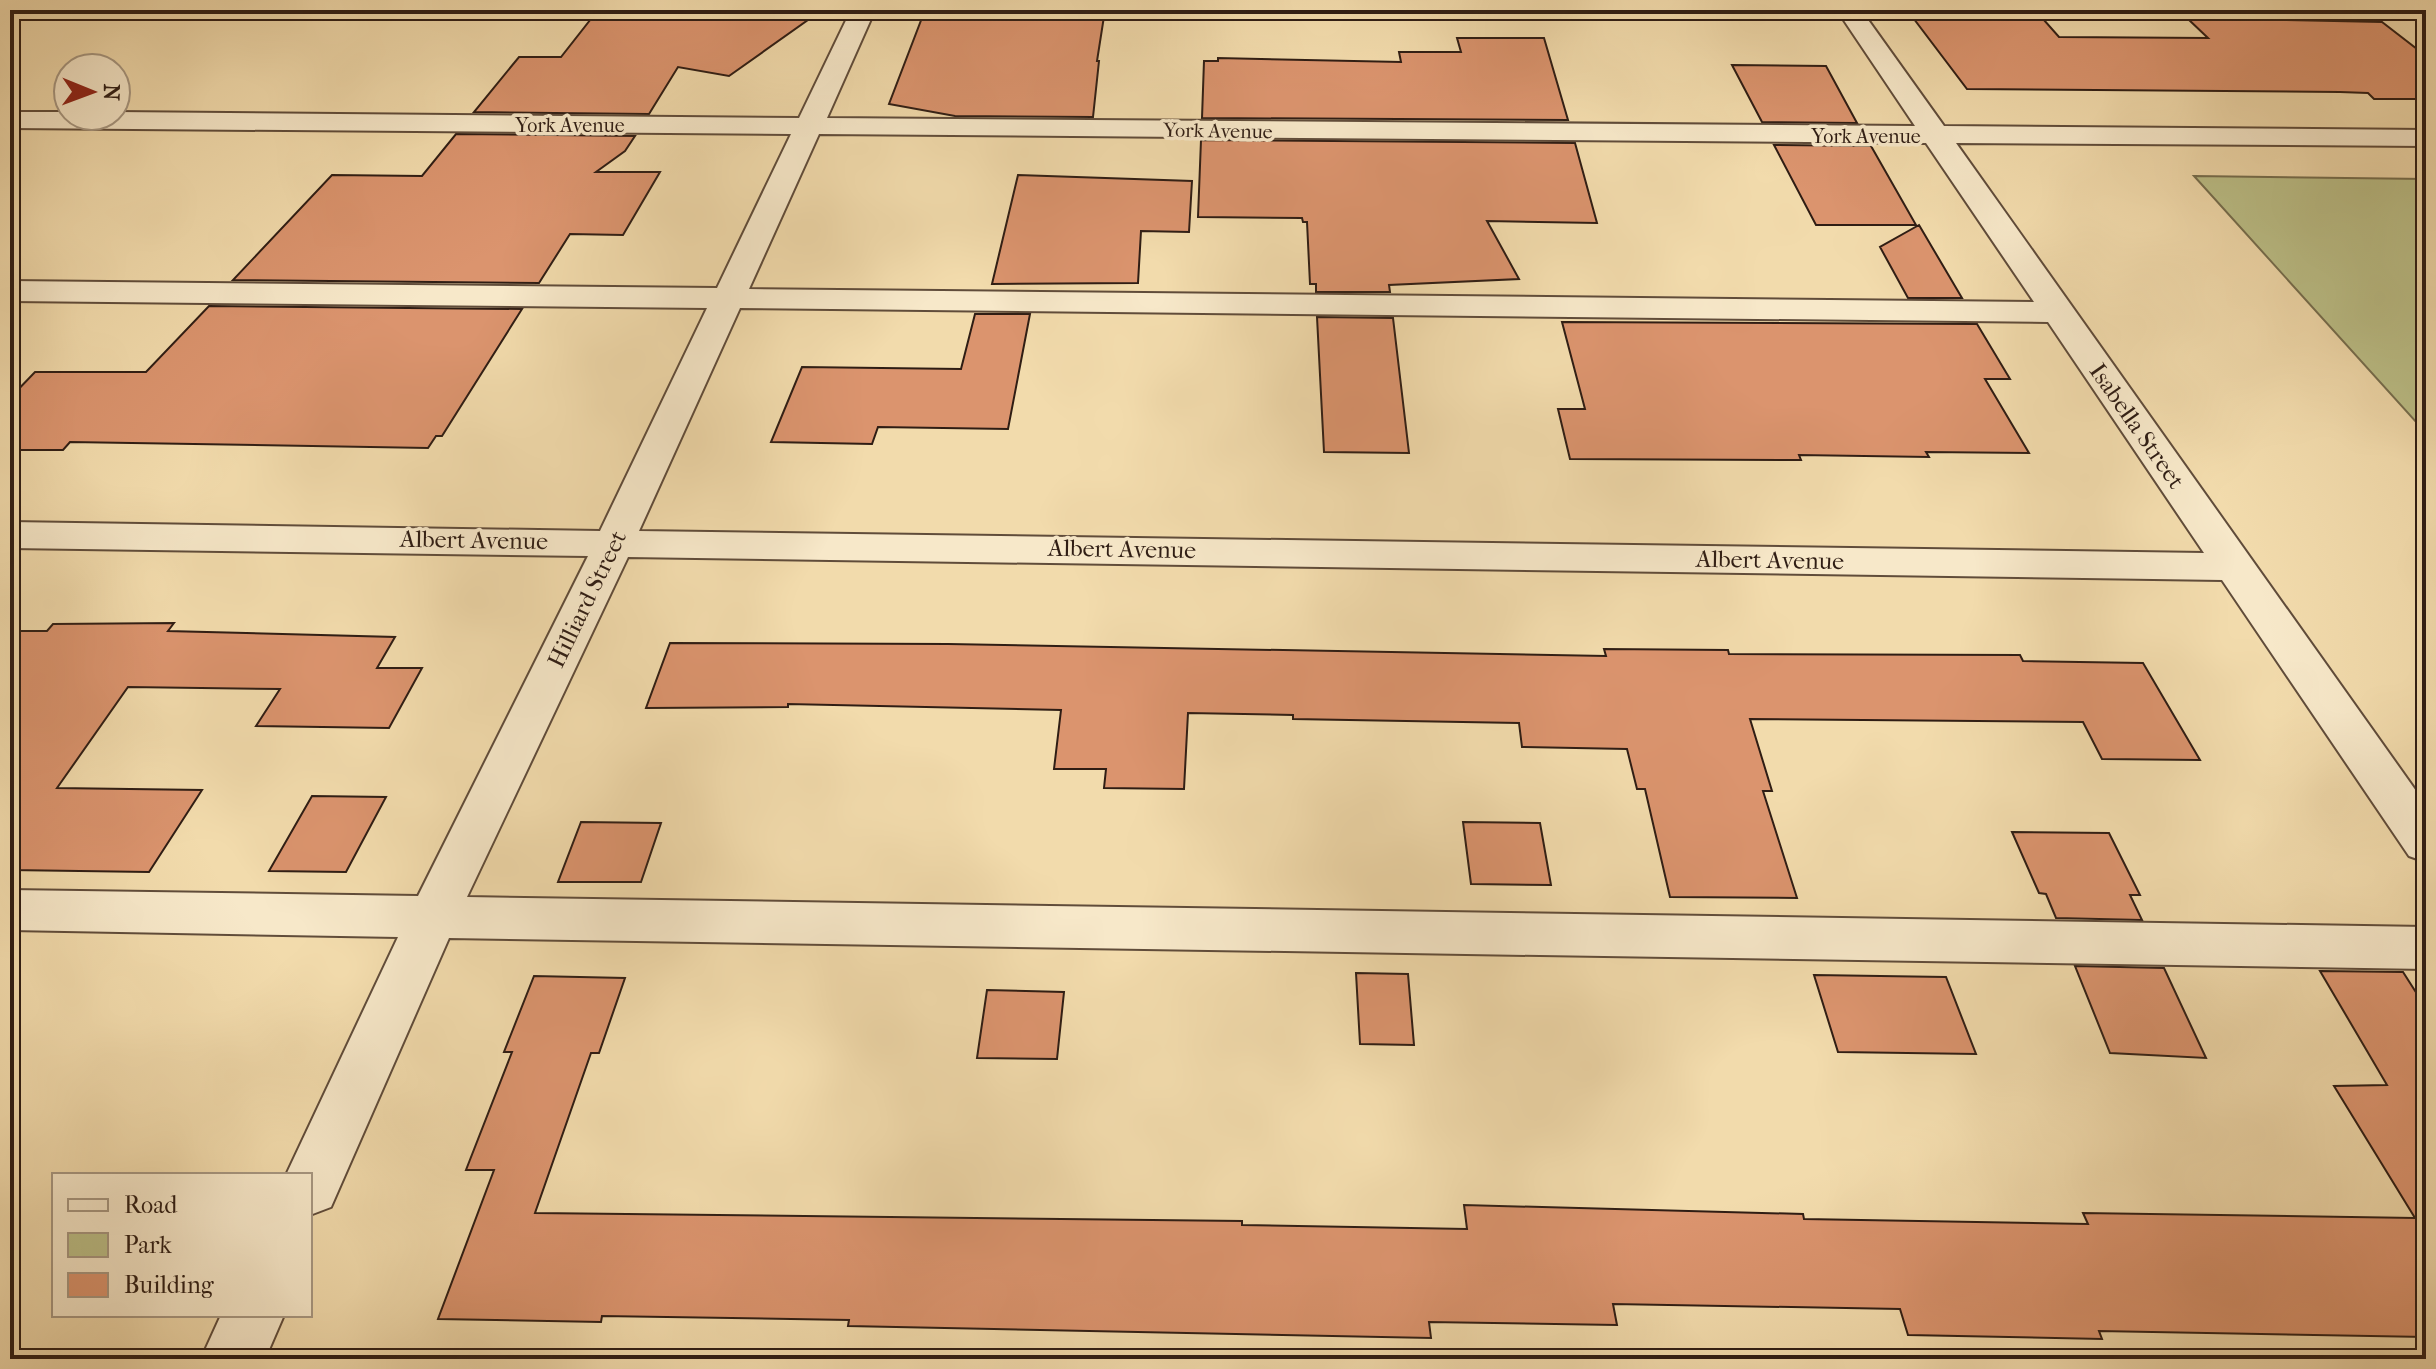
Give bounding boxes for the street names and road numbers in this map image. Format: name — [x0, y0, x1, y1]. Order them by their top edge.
street label: York Avenue — [514, 114, 625, 137]
street label: York Avenue — [1162, 119, 1273, 143]
street label: York Avenue — [1810, 125, 1921, 148]
street label: Isabella Street — [2084, 358, 2191, 494]
street label: Albert Avenue — [399, 525, 548, 555]
street label: Hilliard Street — [542, 526, 632, 672]
street label: Albert Avenue — [1047, 534, 1196, 564]
street label: Albert Avenue — [1695, 545, 1844, 575]

